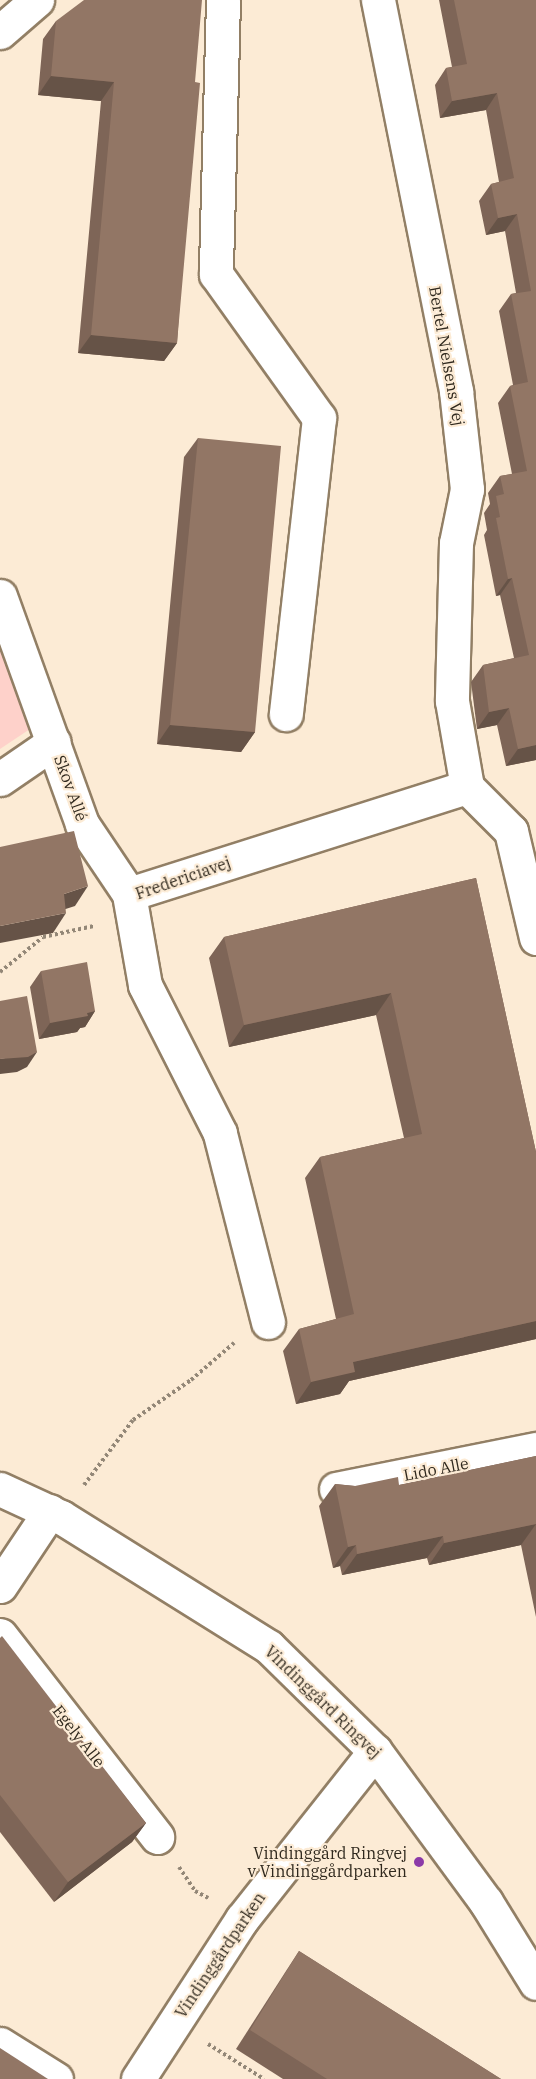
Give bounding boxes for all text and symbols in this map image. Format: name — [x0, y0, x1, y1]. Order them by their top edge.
street label: Bertel Nielsens Vej — [425, 285, 469, 427]
street label: Skov Allé — [50, 752, 92, 824]
street label: Fredericiavej — [133, 853, 233, 903]
street label: Lido Alle — [402, 1453, 470, 1485]
street label: Vindinggård Ringvej — [261, 1642, 385, 1762]
street label: Egely Alle — [49, 1701, 109, 1771]
place label: Vindinggård Ringvej v Vindinggårdparken — [248, 1843, 407, 1881]
marker: Vindinggård Ringvej v Vindinggårdparken — [412, 1855, 426, 1869]
street label: Vindinggårdparken — [171, 1889, 269, 2021]

